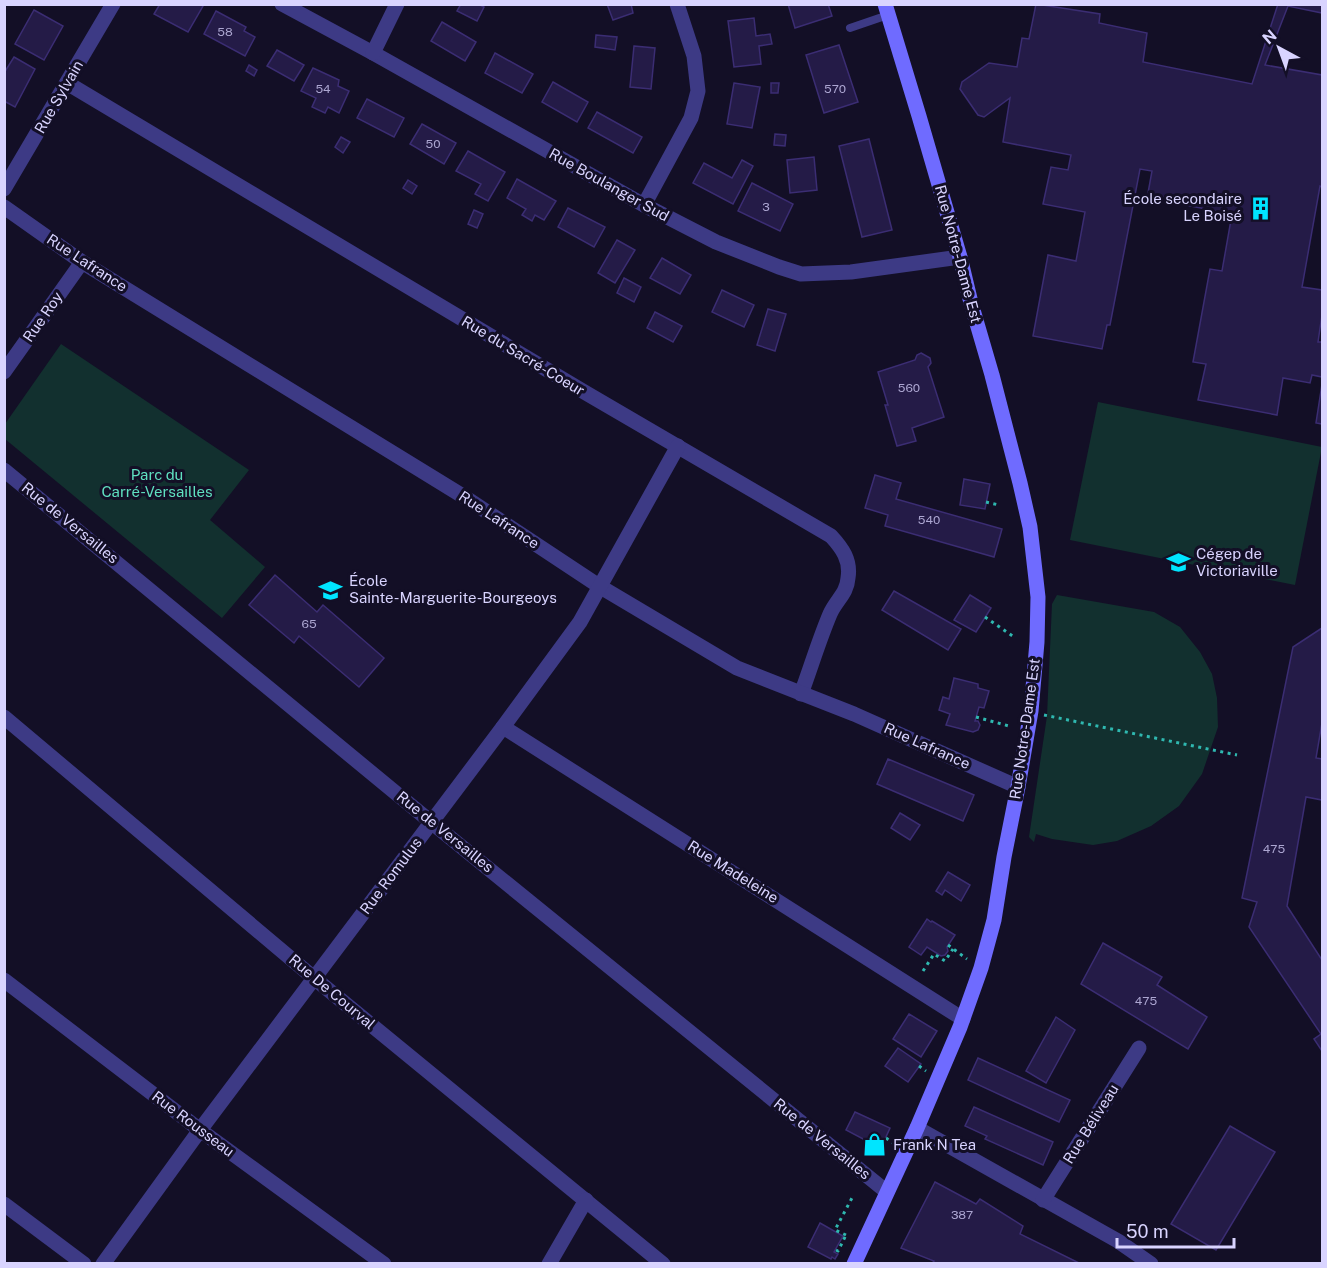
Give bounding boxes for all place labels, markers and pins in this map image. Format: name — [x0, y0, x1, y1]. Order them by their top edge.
place label: École secondaire Le Boisé — [1123, 190, 1242, 224]
building icon: École secondaire Le Boisé — [1247, 195, 1273, 221]
place label: Cégep de Victoriaville — [1196, 545, 1278, 579]
school or university icon: Cégep de Victoriaville — [1165, 550, 1191, 576]
place label: École Sainte-Marguerite-Bourgeoys — [349, 572, 557, 606]
school or university icon: École Sainte-Marguerite-Bourgeoys — [318, 577, 344, 603]
shop icon: Frank N Tea — [862, 1132, 888, 1158]
place label: Frank N Tea — [893, 1136, 976, 1153]

